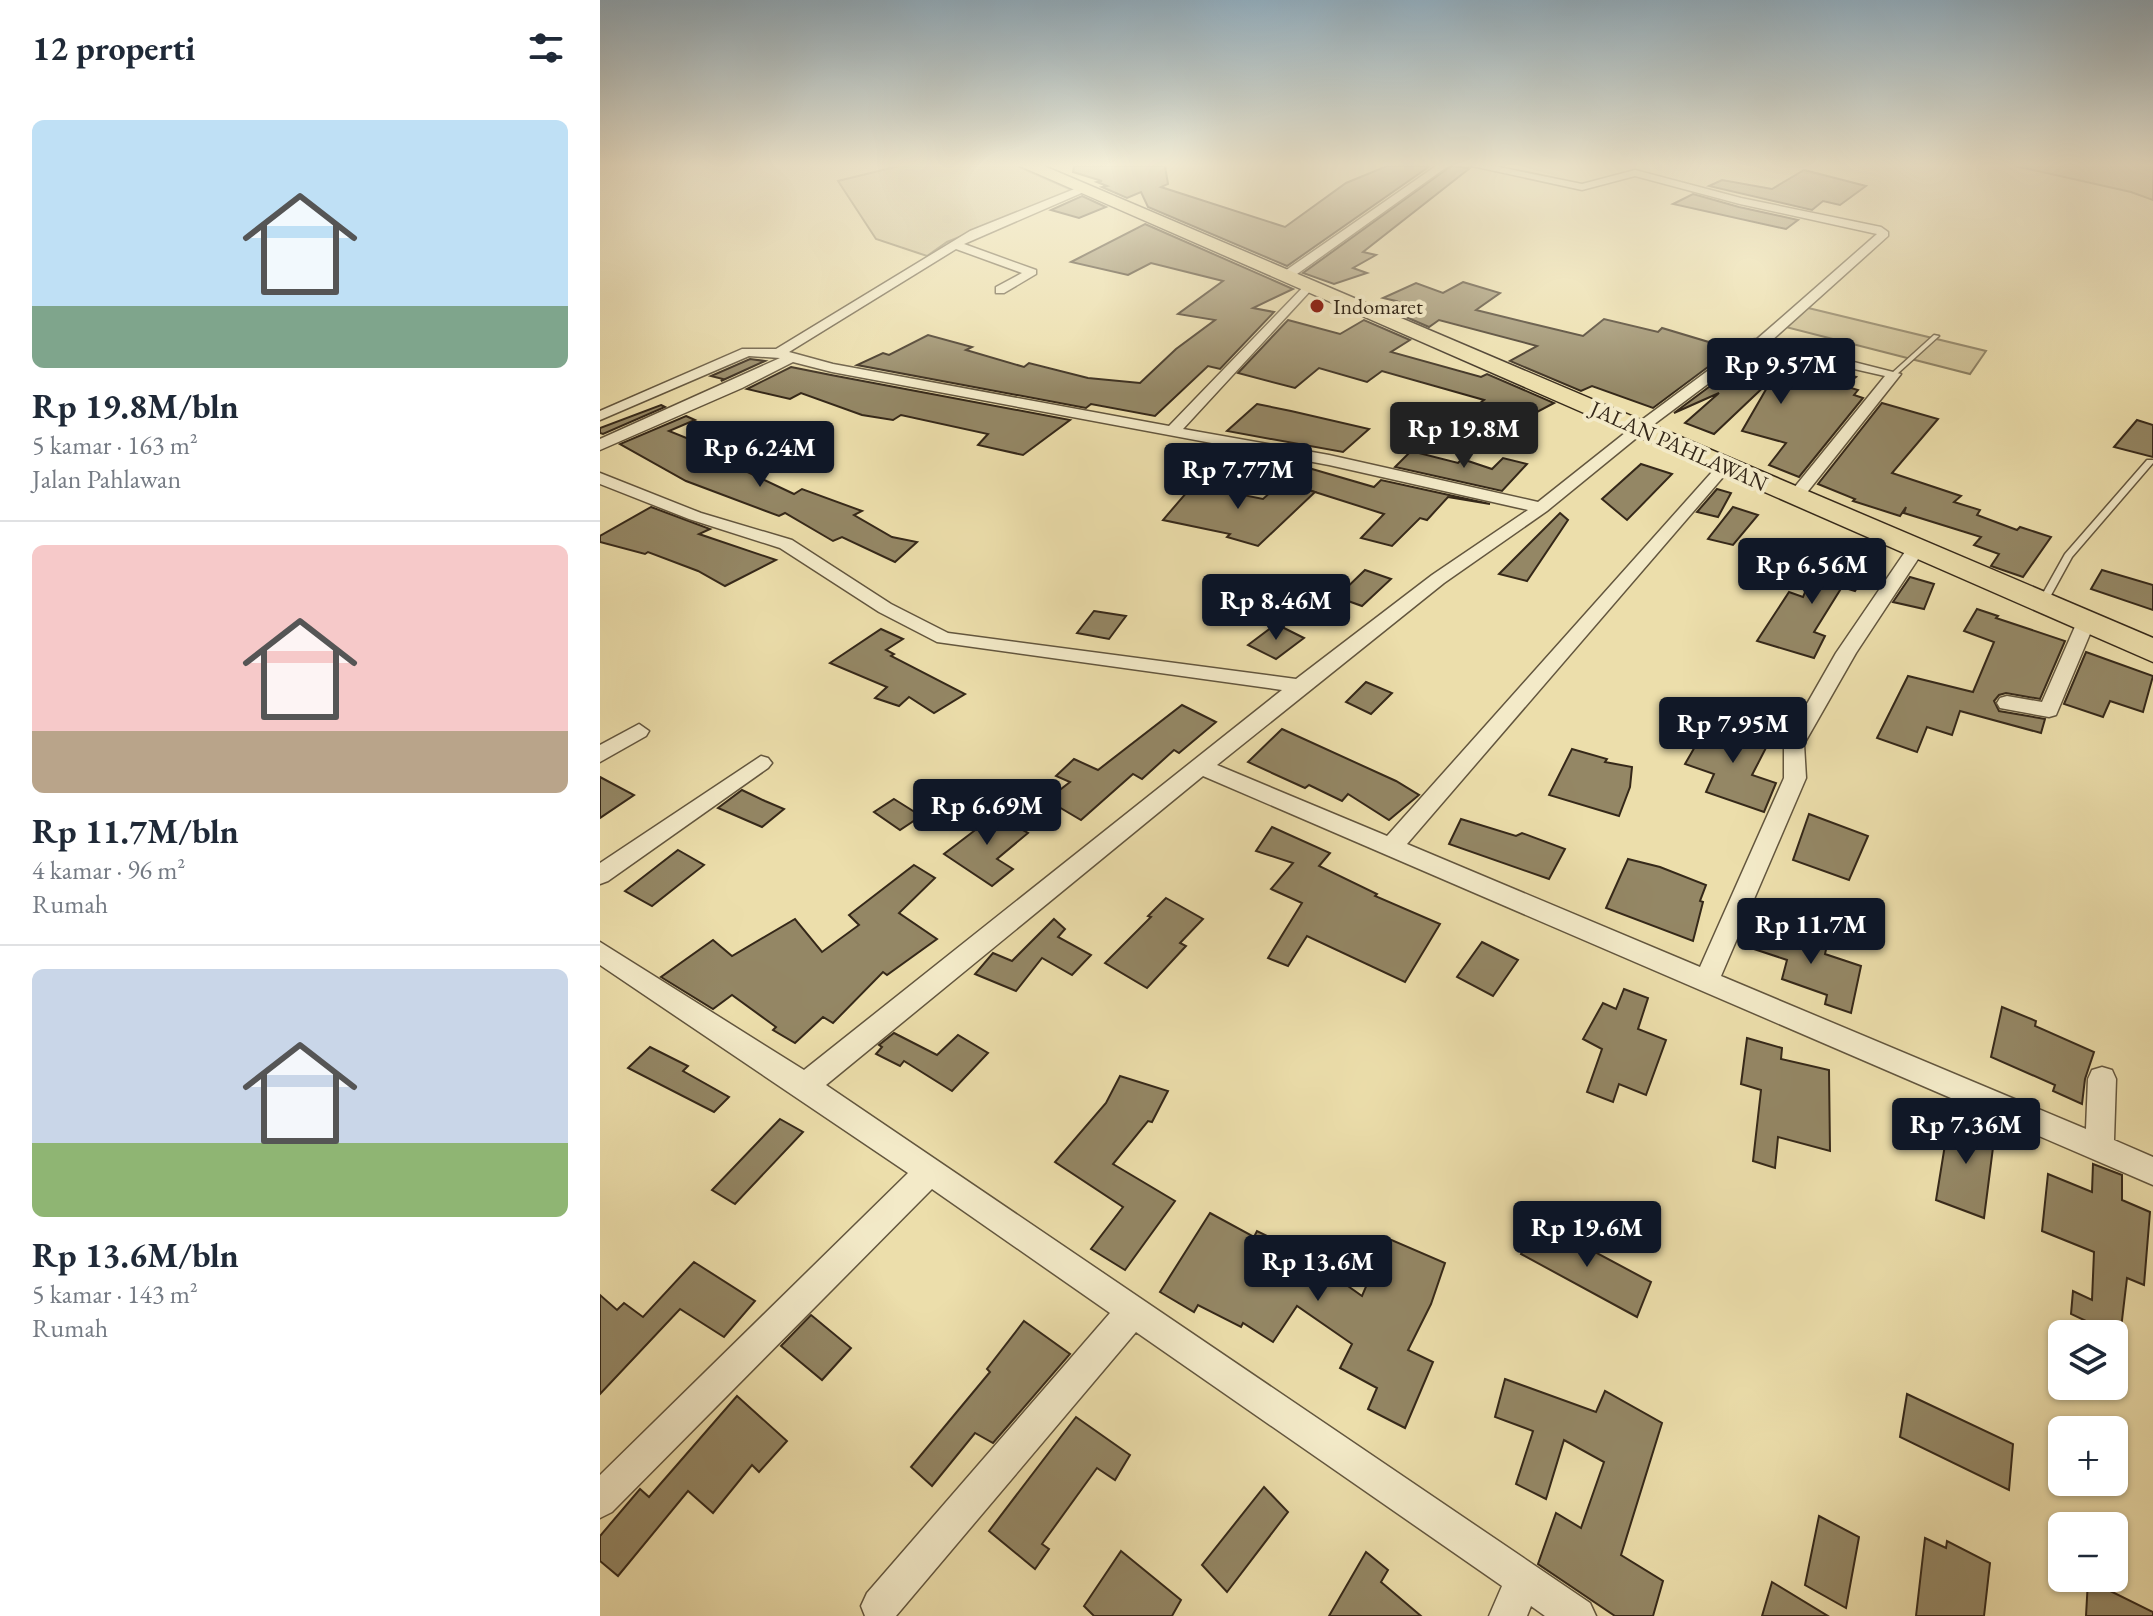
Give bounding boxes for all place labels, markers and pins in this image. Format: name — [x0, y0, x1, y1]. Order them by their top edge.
place label: Indomaret — [1333, 292, 1423, 321]
marker: Indomaret — [1308, 297, 1326, 315]
pin: Rp 9.57M — [1698, 338, 1864, 406]
pin: Rp 19.8M — [1381, 402, 1547, 470]
pin: Rp 6.24M — [677, 421, 843, 489]
pin: Rp 7.77M — [1155, 443, 1321, 511]
pin: Rp 6.56M — [1729, 538, 1895, 606]
pin: Rp 8.46M — [1193, 574, 1359, 642]
pin: Rp 7.95M — [1650, 697, 1816, 765]
pin: Rp 6.69M — [904, 779, 1070, 847]
pin: Rp 11.7M — [1728, 898, 1894, 966]
pin: Rp 7.36M — [1883, 1098, 2049, 1166]
pin: Rp 19.6M — [1504, 1201, 1670, 1269]
pin: Rp 13.6M — [1235, 1235, 1401, 1303]

